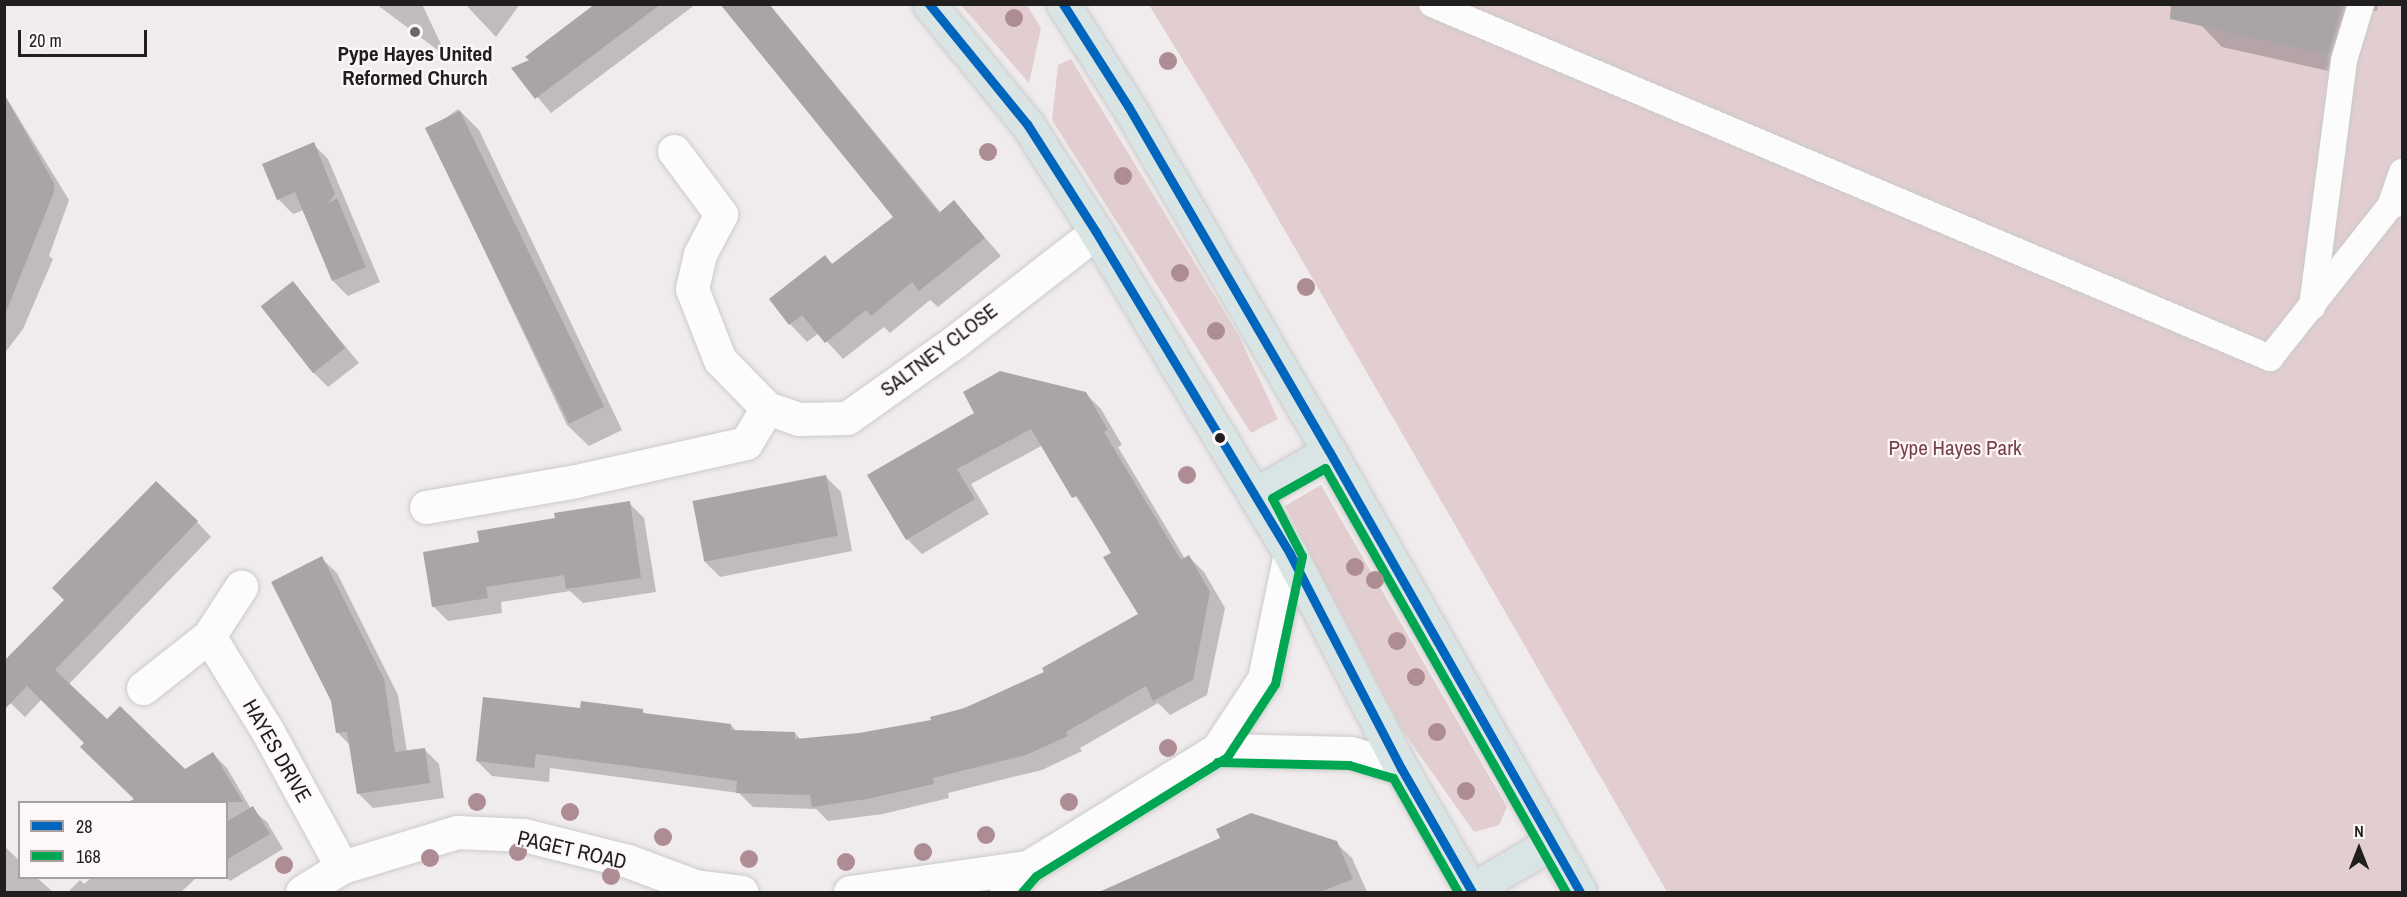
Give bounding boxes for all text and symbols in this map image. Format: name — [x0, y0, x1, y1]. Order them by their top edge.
scale bar — [21, 18, 150, 56]
marker: Pype Hayes United Reformed Church — [408, 25, 422, 39]
text: 20 m — [29, 28, 62, 53]
place label: Pype Hayes United Reformed Church — [337, 41, 493, 91]
street label: SALTNEY CLOSE — [875, 298, 1003, 402]
unlabelled marker — [1214, 432, 1226, 444]
park label: Pype Hayes Park — [1888, 435, 2022, 461]
street label: HAYES DRIVE — [237, 695, 317, 807]
legend — [18, 801, 228, 879]
text: 28 — [76, 814, 92, 839]
north arrow — [2329, 819, 2389, 879]
text: N — [2354, 820, 2364, 842]
street label: PAGET ROAD — [515, 825, 629, 875]
text: 168 — [76, 844, 101, 869]

